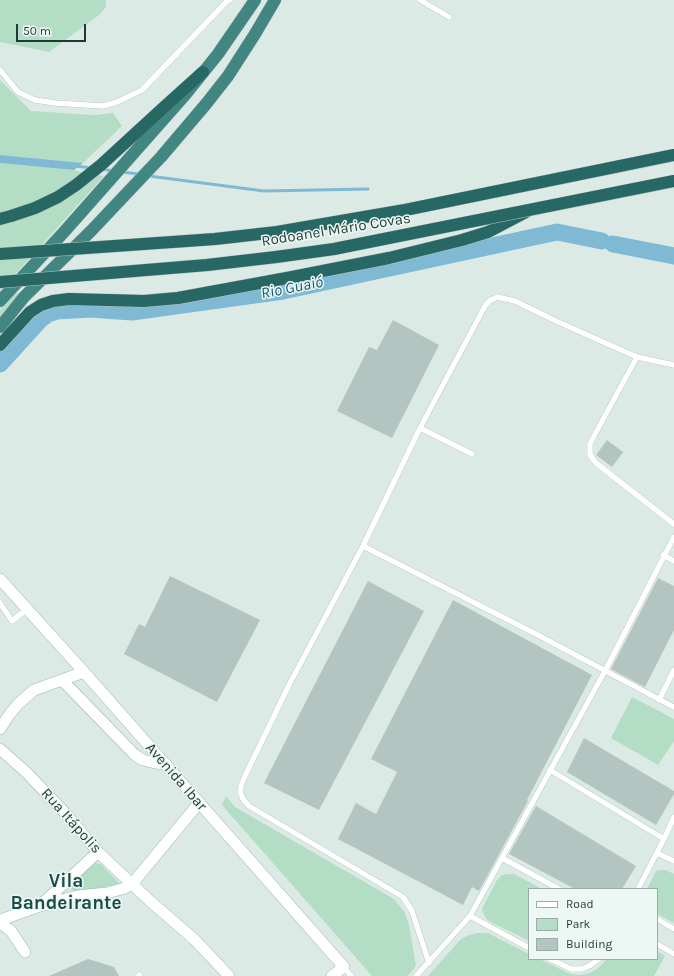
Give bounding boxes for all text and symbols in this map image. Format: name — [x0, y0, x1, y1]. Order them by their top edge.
scale bar — [18, 16, 88, 42]
text: 50 m — [23, 24, 51, 38]
street label: Rodoanel Mário Covas — [260, 209, 412, 251]
water label: Rio Guaió — [259, 273, 325, 303]
street label: Avenida Ibar — [141, 739, 211, 815]
street label: Rua Itápolis — [37, 785, 105, 857]
district label: Vila Bandeirante — [10, 871, 122, 915]
legend — [528, 888, 658, 960]
text: Road — [566, 897, 594, 911]
text: Park — [566, 917, 590, 931]
text: Building — [566, 937, 612, 951]

